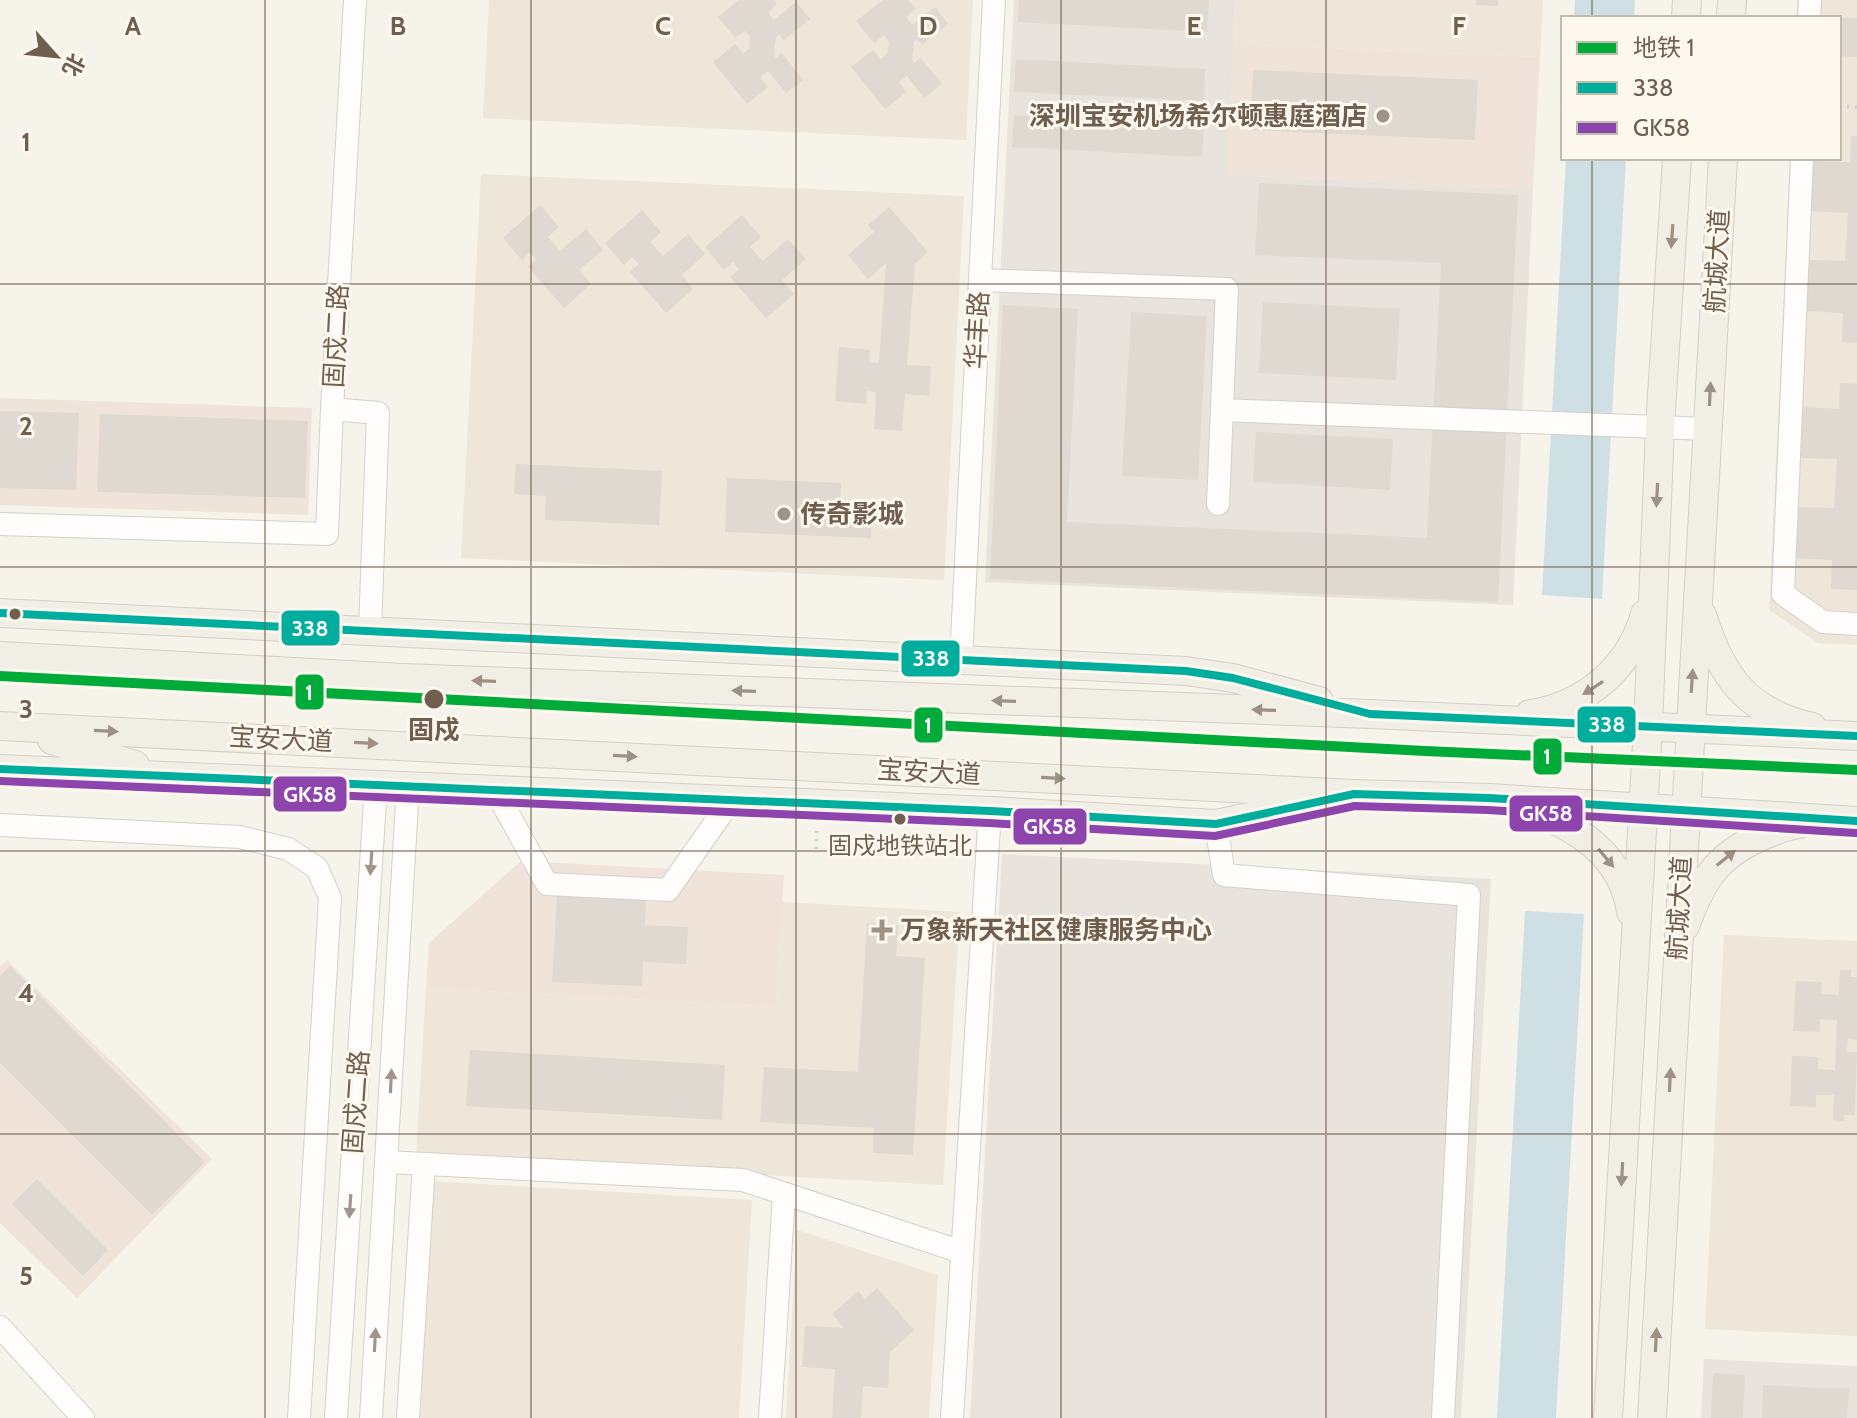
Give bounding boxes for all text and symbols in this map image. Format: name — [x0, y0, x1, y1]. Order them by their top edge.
text: A — [125, 10, 142, 42]
text: B — [390, 10, 406, 42]
text: C — [655, 10, 671, 42]
text: D — [919, 10, 937, 42]
text: E — [1187, 10, 1201, 42]
text: F — [1452, 10, 1466, 42]
north arrow — [16, 16, 96, 96]
legend — [1561, 16, 1841, 160]
text: 地铁 1 — [1633, 33, 1694, 62]
text: 北 — [56, 49, 90, 81]
text: 338 — [1633, 73, 1674, 102]
place label: 深圳宝安机场希尔顿惠庭酒店 — [1029, 100, 1367, 132]
marker: 深圳宝安机场希尔顿惠庭酒店 — [1374, 107, 1392, 125]
text: GK58 — [1633, 113, 1690, 142]
text: 1 — [21, 126, 31, 158]
street label: 航城大道 — [1698, 208, 1736, 314]
one-way arrow — [1665, 224, 1678, 249]
street label: 固戍二路 — [317, 283, 355, 389]
street label: 华丰路 — [959, 290, 995, 370]
one-way arrow — [1703, 381, 1716, 406]
text: 2 — [19, 410, 33, 442]
one-way arrow — [1651, 483, 1664, 508]
place label: 传奇影城 — [800, 498, 904, 530]
marker: 传奇影城 — [775, 505, 793, 523]
unlabelled marker — [7, 606, 23, 622]
line badge: 338 — [280, 609, 341, 647]
text: 338 — [291, 615, 329, 642]
line badge: 338 — [900, 639, 961, 678]
text: 338 — [912, 645, 950, 672]
one-way arrow — [1686, 668, 1699, 693]
line badge: 1 — [294, 673, 325, 711]
one-way arrow — [471, 674, 496, 687]
text: 1 — [305, 679, 313, 706]
one-way arrow — [1582, 681, 1604, 695]
one-way arrow — [731, 684, 756, 697]
marker: 固戍 — [422, 687, 446, 711]
text: 3 — [19, 693, 33, 725]
one-way arrow — [991, 694, 1016, 707]
one-way arrow — [1251, 704, 1276, 717]
line badge: 338 — [1576, 705, 1637, 744]
line badge: 1 — [913, 706, 944, 744]
text: 338 — [1588, 711, 1626, 738]
text: 1 — [924, 712, 932, 739]
place label: 固戍 — [408, 714, 460, 746]
street label: 宝安大道 — [228, 720, 334, 758]
one-way arrow — [94, 725, 119, 738]
one-way arrow — [354, 737, 379, 750]
line badge: 1 — [1532, 737, 1563, 776]
text: 1 — [1543, 743, 1551, 770]
one-way arrow — [613, 750, 638, 763]
street label: 宝安大道 — [876, 753, 982, 791]
one-way arrow — [1041, 772, 1066, 785]
line badge: GK58 — [272, 775, 348, 813]
text: GK58 — [283, 781, 337, 808]
line badge: GK58 — [1508, 794, 1584, 833]
text: GK58 — [1519, 800, 1573, 827]
line badge: GK58 — [1012, 807, 1088, 846]
marker: 固戍地铁站北 — [892, 811, 908, 827]
text: GK58 — [1023, 813, 1077, 840]
place label: 固戍地铁站北 — [828, 831, 972, 860]
one-way arrow — [1597, 847, 1614, 867]
one-way arrow — [1716, 850, 1736, 866]
one-way arrow — [364, 851, 377, 876]
street label: 航城大道 — [1660, 855, 1698, 961]
place label: 万象新天社区健康服务中心 — [900, 914, 1212, 946]
marker: 万象新天社区健康服务中心 — [871, 919, 893, 941]
text: 4 — [18, 977, 34, 1009]
street label: 固戍二路 — [336, 1049, 376, 1155]
one-way arrow — [1663, 1067, 1676, 1092]
one-way arrow — [385, 1068, 398, 1093]
one-way arrow — [1615, 1162, 1628, 1187]
one-way arrow — [343, 1194, 356, 1219]
text: 5 — [19, 1260, 33, 1292]
one-way arrow — [369, 1327, 382, 1352]
one-way arrow — [1650, 1327, 1663, 1352]

